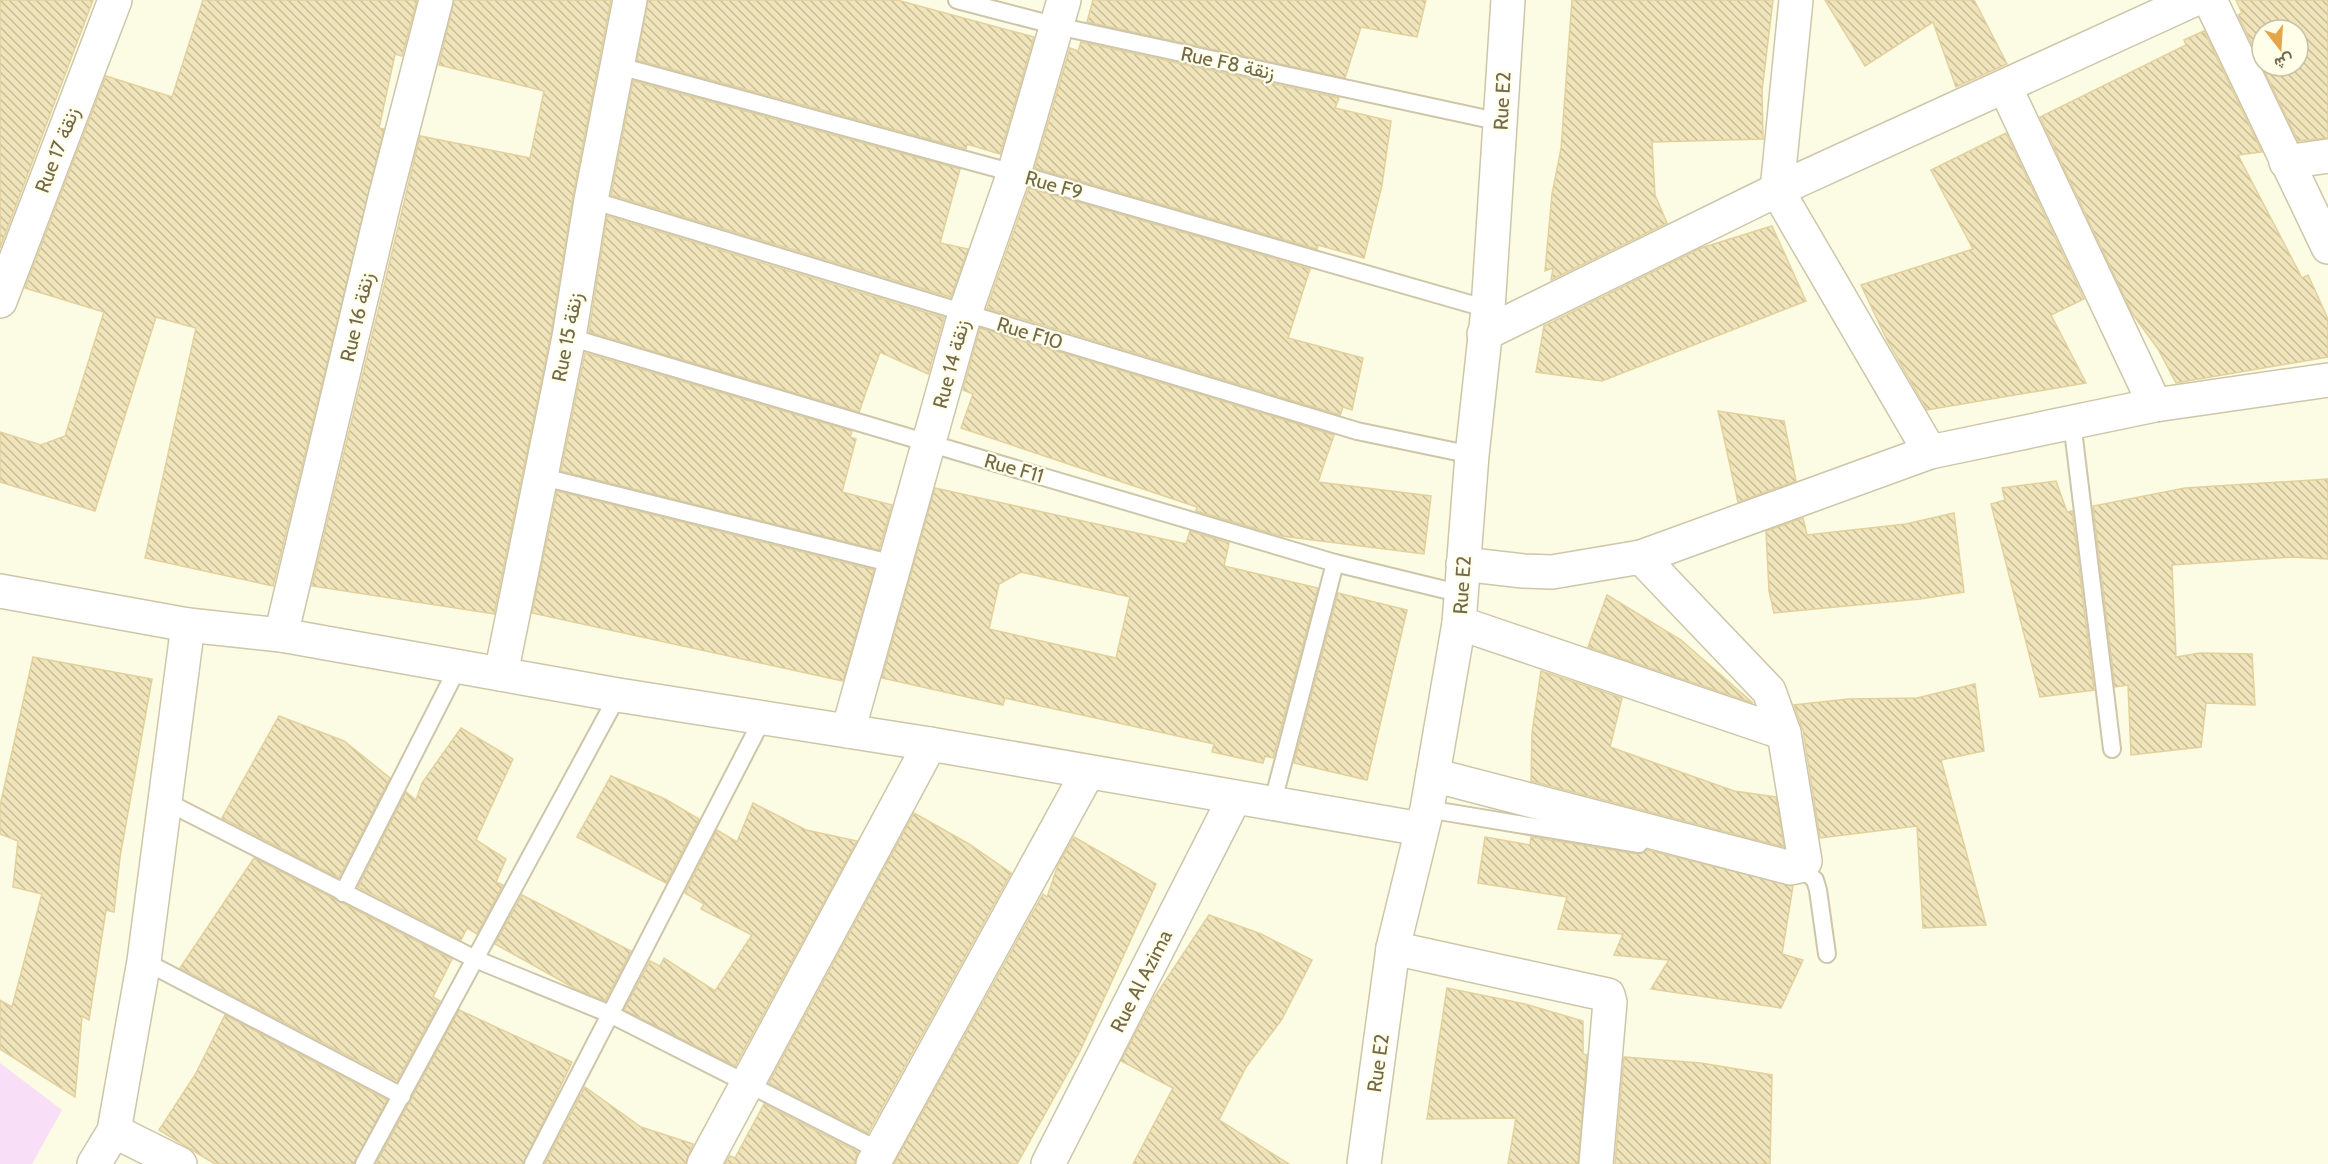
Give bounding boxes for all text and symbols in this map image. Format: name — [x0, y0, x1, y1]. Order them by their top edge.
north arrow — [2250, 18, 2310, 78]
street label: Rue F8 زنقة — [1179, 41, 1277, 86]
text: ش — [2272, 50, 2296, 74]
street label: Rue E2 — [1488, 71, 1516, 131]
street label: Rue 17 زنقة — [30, 104, 85, 197]
street label: Rue F9 — [1022, 165, 1086, 205]
street label: Rue 16 زنقة — [335, 270, 380, 364]
street label: Rue 15 زنقة — [547, 290, 588, 384]
street label: Rue F10 — [994, 312, 1066, 354]
street label: Rue 14 زنقة — [928, 317, 975, 411]
street label: Rue F11 — [982, 448, 1046, 488]
street label: Rue E2 — [1448, 555, 1476, 615]
street label: Rue Al Azima — [1105, 925, 1177, 1036]
street label: Rue E2 — [1362, 1032, 1394, 1094]

